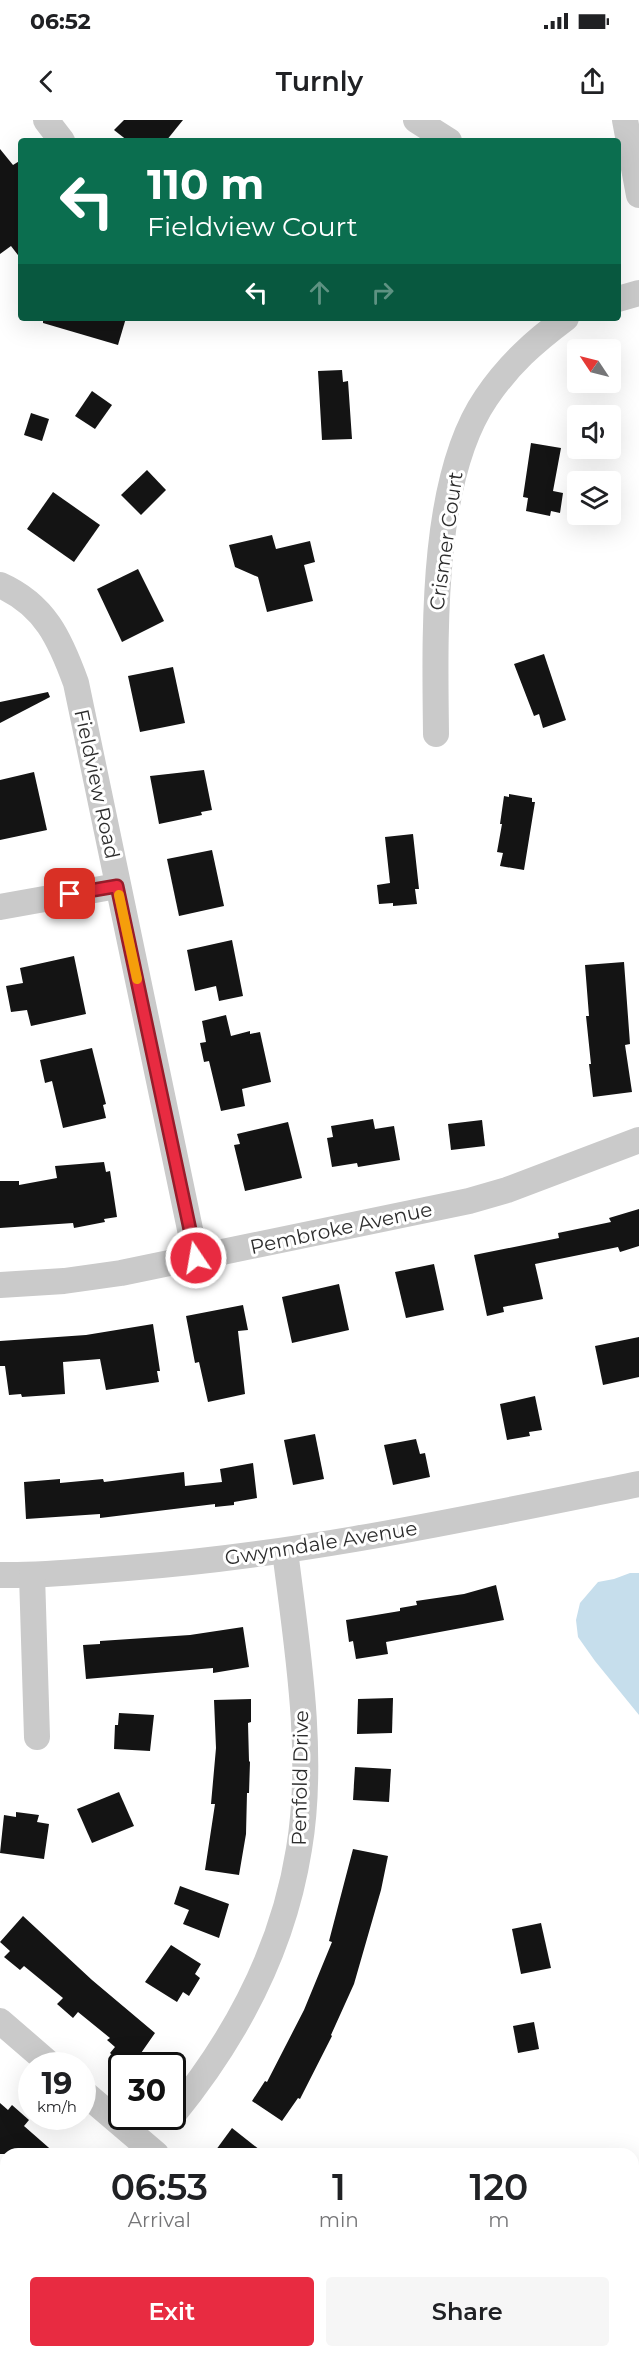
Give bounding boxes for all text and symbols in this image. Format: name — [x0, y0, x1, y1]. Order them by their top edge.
text: 06:52 — [30, 8, 91, 35]
icon: back — [30, 65, 63, 98]
text: Turnly — [276, 65, 363, 98]
icon: share — [576, 65, 609, 98]
text: 110 m — [147, 158, 264, 210]
icon: left — [48, 162, 126, 240]
text: Fieldview Court — [147, 210, 358, 243]
icon: left — [240, 276, 273, 309]
icon: ahead — [303, 276, 336, 309]
icon: right — [366, 276, 399, 309]
north arrow — [567, 339, 621, 393]
map controls — [567, 339, 621, 525]
button: sound — [567, 405, 621, 459]
street label: Crismer Court — [424, 470, 468, 612]
button: layers — [567, 471, 621, 525]
street label: Fieldview Road — [69, 707, 125, 861]
pin — [44, 868, 95, 919]
icon: arrive — [53, 877, 86, 910]
street label: Pembroke Avenue — [248, 1197, 434, 1259]
position arrow — [164, 1226, 228, 1290]
street label: Gwynndale Avenue — [223, 1516, 419, 1570]
street label: Penfold Drive — [287, 1710, 313, 1846]
speed limit sign: 30 — [108, 2052, 186, 2130]
text: 19 — [42, 2065, 72, 2102]
text: km/h — [37, 2097, 77, 2116]
text: 06:53 — [111, 2165, 208, 2209]
text: 1 — [332, 2165, 346, 2209]
text: 120 — [469, 2165, 528, 2209]
text: Arrival — [128, 2208, 191, 2232]
text: min — [319, 2208, 359, 2232]
text: m — [488, 2208, 510, 2232]
button: Exit — [30, 2277, 314, 2346]
button: Share — [326, 2277, 609, 2346]

